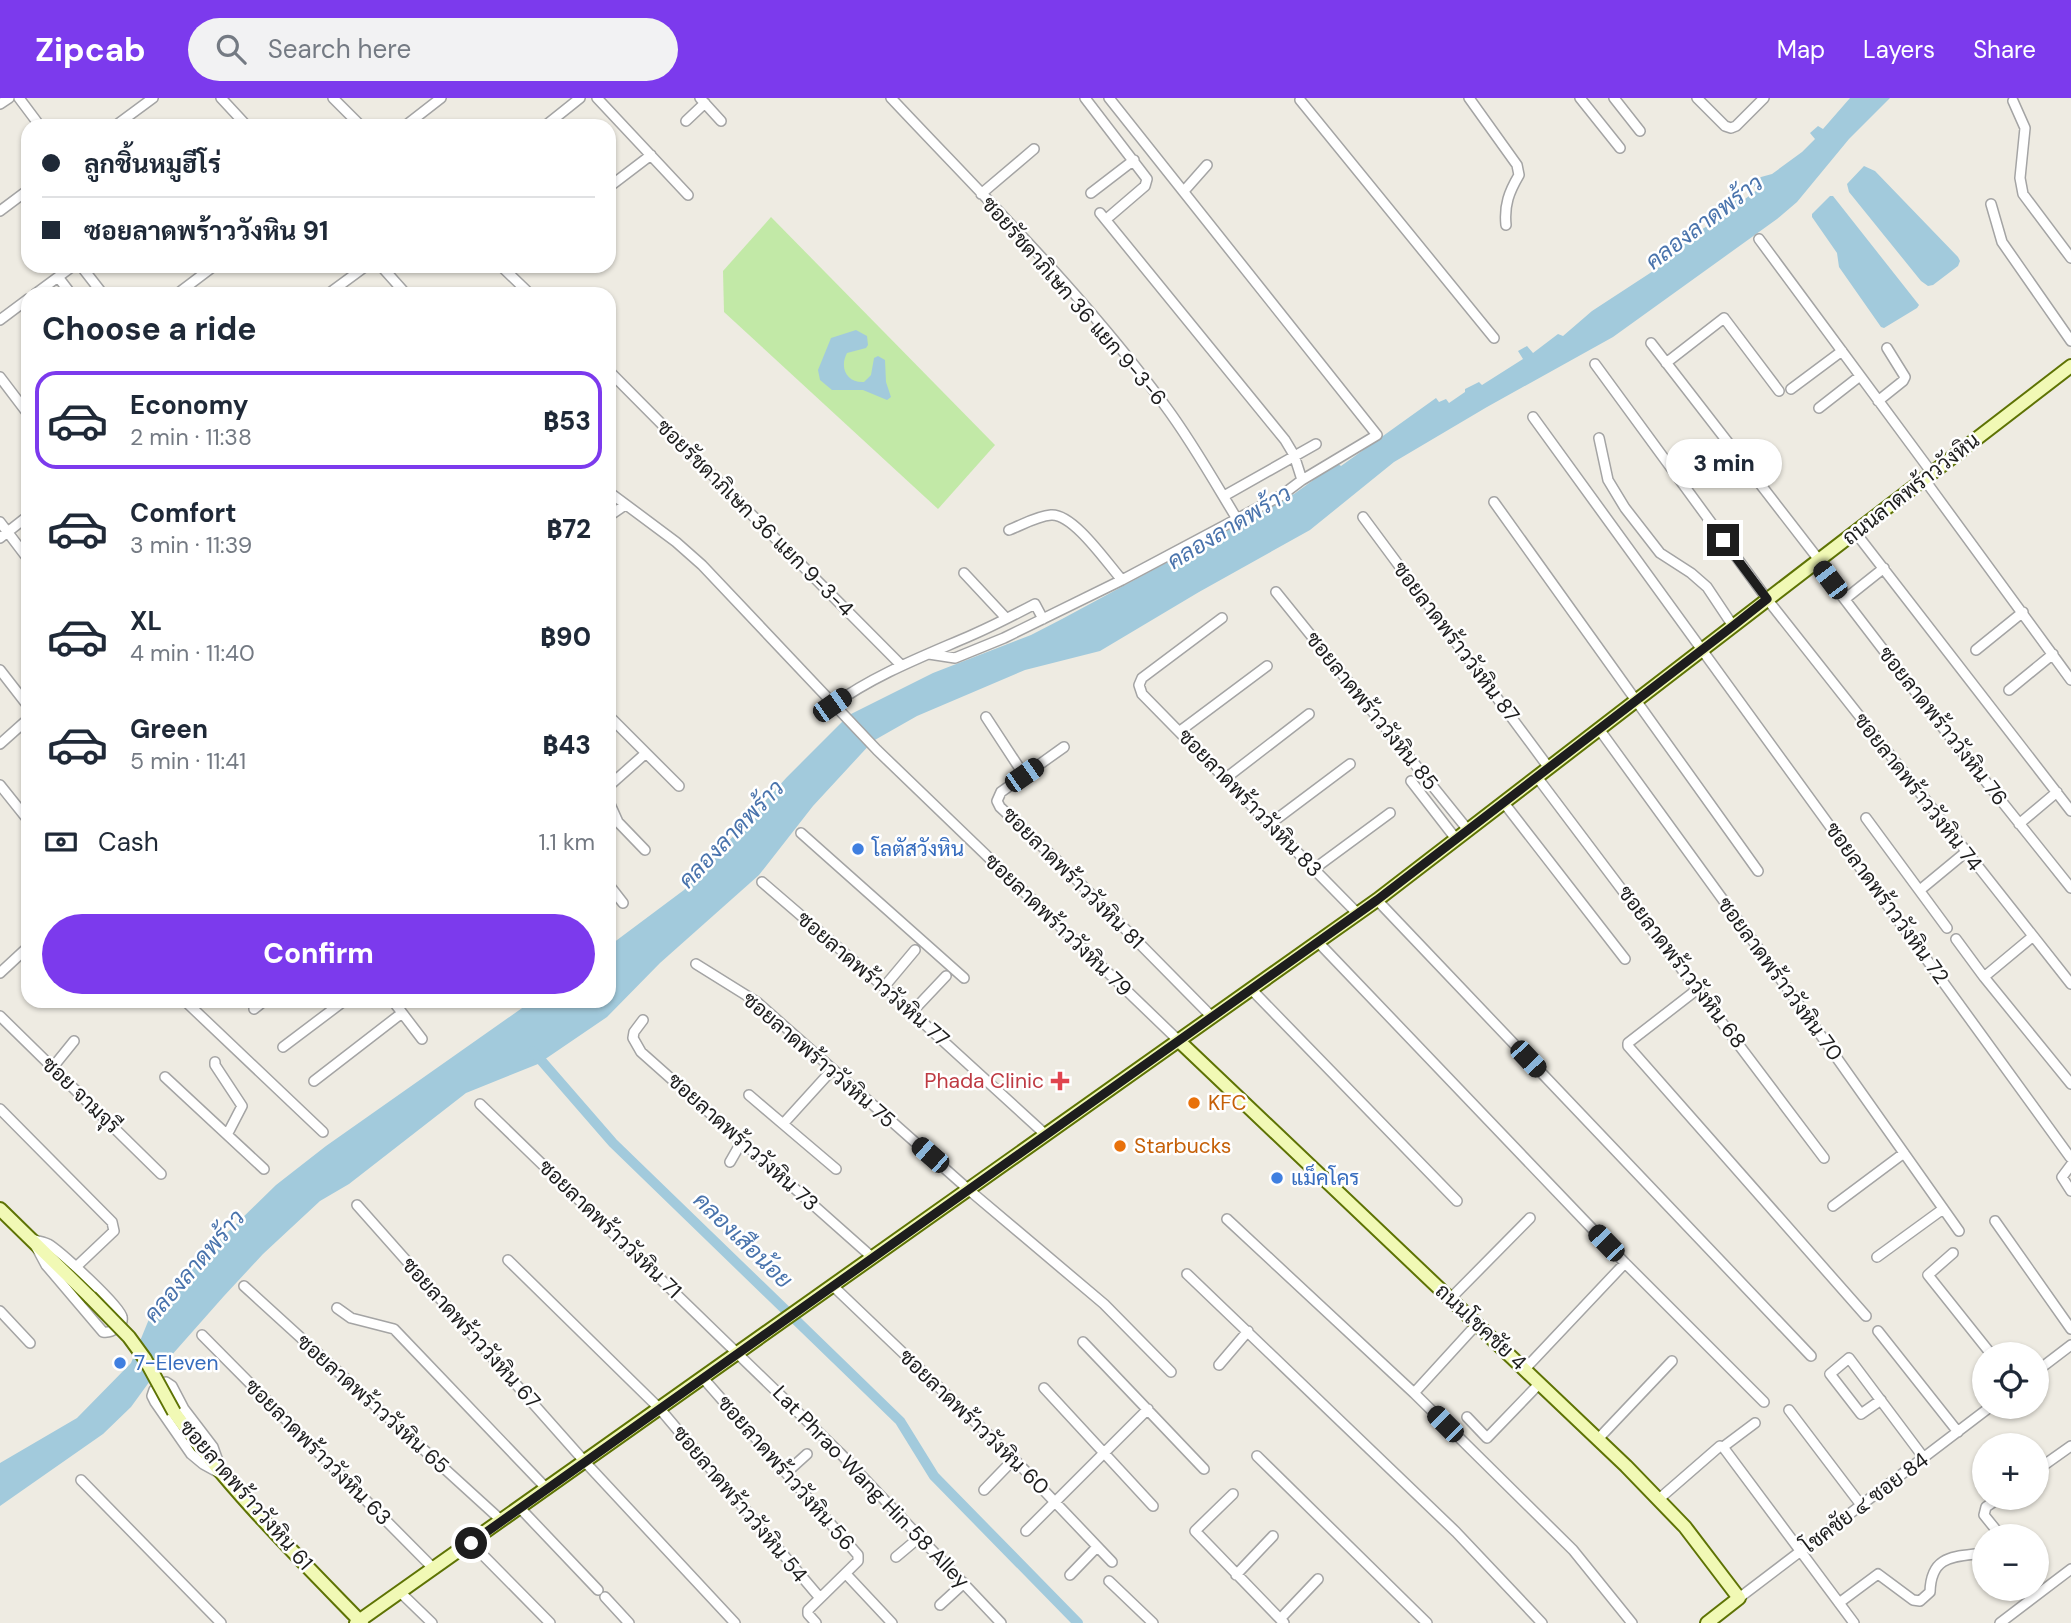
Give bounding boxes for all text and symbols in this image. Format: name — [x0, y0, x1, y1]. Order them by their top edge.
search box — [188, 18, 678, 81]
text: Zipcab — [35, 28, 146, 71]
icon: search — [212, 30, 250, 68]
text: Search here — [268, 32, 411, 66]
text: Map — [1777, 34, 1825, 65]
text: Layers — [1863, 34, 1935, 65]
text: Share — [1973, 34, 2036, 65]
text: ลูกชิ้นหมูฮีโร่ — [84, 147, 221, 181]
water label: คลองลาดพร้าว — [1639, 168, 1769, 276]
street label: ซอยรัชดาภิเษก 36 แยก 9-3-6 — [975, 190, 1173, 412]
text: ซอยลาดพร้าววังหิน 91 — [84, 214, 328, 248]
text: Choose a ride — [42, 308, 257, 350]
text: Economy — [130, 388, 248, 422]
icon: car — [46, 389, 109, 452]
text: ฿53 — [543, 404, 591, 438]
street label: ซอยรัชดาภิเษก 36 แยก 9-3-4 — [650, 413, 860, 623]
text: 2 min · 11:38 — [130, 422, 252, 452]
street label: ถนนลาดพร้าววังหิน — [1837, 427, 1985, 551]
callout: 3 min — [1665, 438, 1781, 488]
text: 3 min — [1693, 448, 1755, 478]
water label: คลองลาดพร้าว — [1161, 478, 1297, 576]
text: Comfort — [130, 496, 236, 530]
icon: car — [46, 497, 109, 560]
text: ฿72 — [546, 512, 591, 546]
route end — [1707, 524, 1739, 556]
text: 3 min · 11:39 — [130, 530, 252, 560]
street label: ซอยลาดพร้าววังหิน 87 — [1386, 556, 1526, 728]
car — [1809, 557, 1852, 603]
text: XL — [130, 604, 162, 638]
icon: car — [46, 605, 109, 668]
text: ฿90 — [540, 620, 591, 654]
street label: ซอยลาดพร้าววังหิน 85 — [1299, 626, 1445, 796]
text: 4 min · 11:40 — [130, 638, 255, 668]
street label: ซอยลาดพร้าววังหิน 76 — [1872, 641, 2014, 811]
car — [809, 684, 856, 726]
street label: ซอยลาดพร้าววังหิน 74 — [1847, 707, 1989, 877]
text: Green — [130, 712, 208, 746]
icon: car — [46, 713, 109, 776]
street label: ซอยลาดพร้าววังหิน 83 — [1172, 723, 1328, 883]
text: ฿43 — [542, 728, 591, 762]
text: 5 min · 11:41 — [130, 746, 246, 776]
car — [1001, 754, 1048, 796]
water label: คลองลาดพร้าว — [672, 773, 790, 895]
street label: ซอยลาดพร้าววังหิน 81 — [996, 801, 1150, 955]
street label: ซอยลาดพร้าววังหิน 72 — [1819, 816, 1955, 990]
icon: cash — [42, 823, 80, 861]
text: Cash — [98, 825, 159, 859]
text: 1.1 km — [538, 827, 595, 857]
place label: โลตัสวังหิน — [871, 835, 964, 863]
marker: โลตัสวังหิน — [850, 841, 866, 857]
street label: ซอยลาดพร้าววังหิน 79 — [978, 847, 1138, 1003]
street label: ซอยลาดพร้าววังหิน 68 — [1612, 880, 1752, 1054]
street label: ซอยลาดพร้าววังหิน 70 — [1711, 891, 1849, 1067]
street label: ซอยลาดพร้าววังหิน 77 — [791, 905, 955, 1053]
button: Confirm — [42, 914, 595, 994]
street label: ซอยลาดพร้าววังหิน 75 — [736, 986, 902, 1134]
car — [1506, 1036, 1551, 1082]
street label: ซอย จามจุรี — [35, 1050, 127, 1140]
street label: ซอยลาดพร้าววังหิน 73 — [662, 1067, 824, 1217]
place label: Phada Clinic — [924, 1067, 1044, 1095]
marker: Phada Clinic — [1050, 1071, 1070, 1091]
place label: KFC — [1208, 1089, 1247, 1117]
marker: KFC — [1186, 1095, 1202, 1111]
place label: Starbucks — [1134, 1132, 1231, 1160]
car — [908, 1133, 953, 1177]
marker: Starbucks — [1112, 1138, 1128, 1154]
street label: ซอยลาดพร้าววังหิน 71 — [532, 1153, 688, 1305]
place label: แม็คโคร — [1291, 1163, 1360, 1192]
marker: แม็คโคร — [1269, 1170, 1285, 1186]
water label: คลองเสือน้อย — [687, 1185, 799, 1295]
water label: คลองลาดพร้าว — [137, 1203, 251, 1329]
car — [1584, 1221, 1629, 1265]
street label: ซอยลาดพร้าววังหิน 67 — [395, 1251, 547, 1415]
street label: ถนนโชคชัย 4 — [1429, 1277, 1533, 1377]
street label: ซอยลาดพร้าววังหิน 65 — [291, 1328, 455, 1480]
map controls — [1972, 1342, 2049, 1601]
button: locate — [1972, 1342, 2049, 1419]
street label: ซอยลาดพร้าววังหิน 60 — [893, 1343, 1055, 1501]
place label: 7-Eleven — [134, 1349, 218, 1377]
marker: 7-Eleven — [112, 1355, 128, 1371]
street label: ซอยลาดพร้าววังหิน 63 — [239, 1373, 397, 1531]
street label: Lat Phrao Wang Hin 58 Alley — [766, 1379, 976, 1595]
street label: ซอยลาดพร้าววังหิน 56 — [711, 1390, 861, 1556]
car — [1423, 1402, 1468, 1446]
street label: ซอยลาดพร้าววังหิน 61 — [173, 1414, 319, 1576]
street label: ซอยลาดพร้าววังหิน 54 — [666, 1420, 814, 1588]
button: + — [1972, 1433, 2049, 1510]
street label: โชคชัย ๔ ซอย 84 — [1795, 1446, 1934, 1560]
button: − — [1972, 1524, 2049, 1601]
route start — [455, 1527, 487, 1559]

